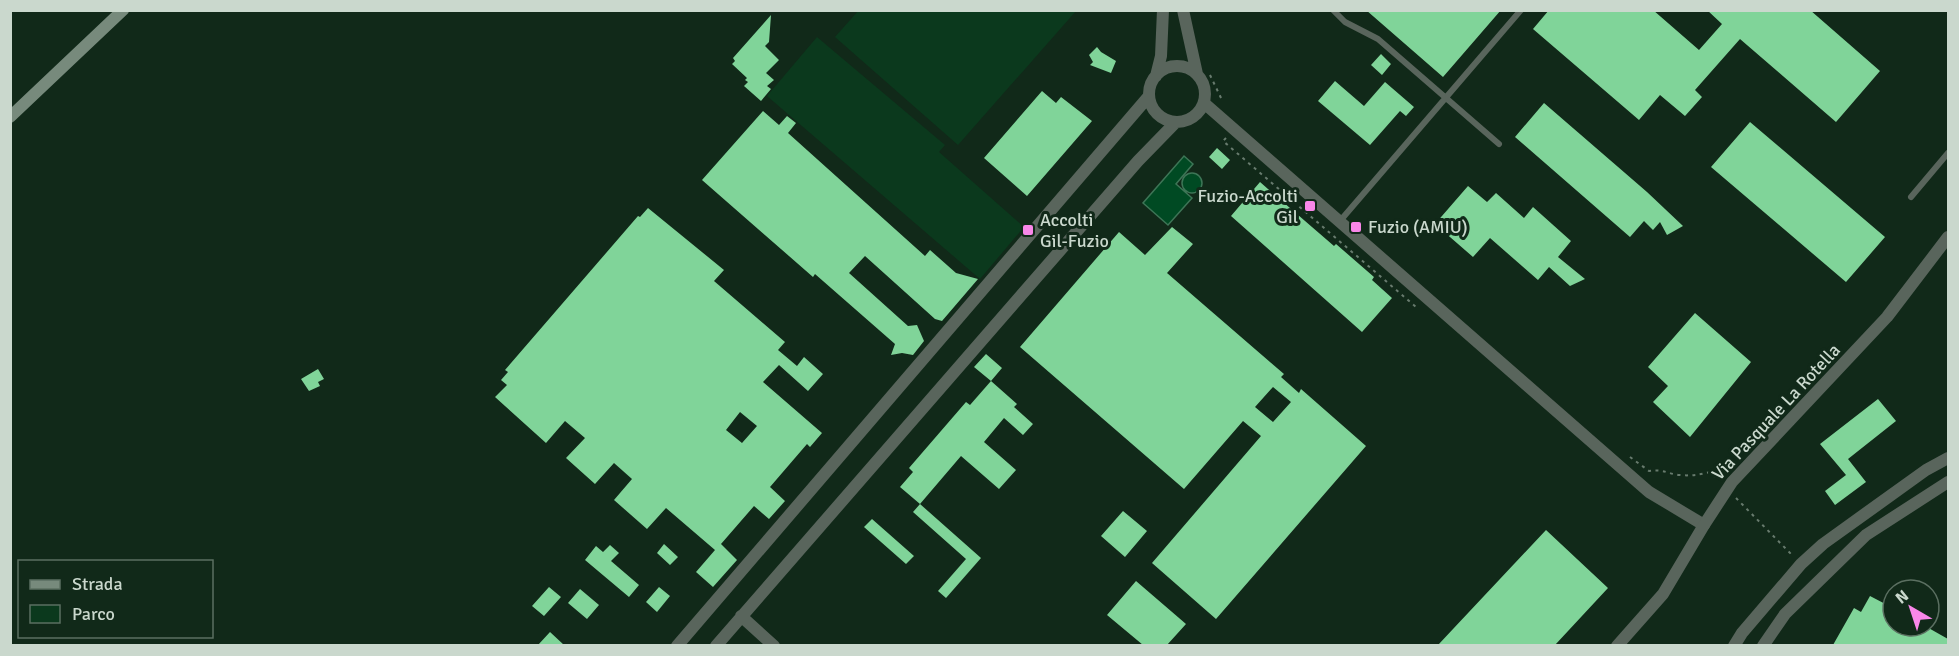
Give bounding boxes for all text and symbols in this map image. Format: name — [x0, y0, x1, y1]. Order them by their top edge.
place label: Fuzio-Accolti Gil — [1197, 185, 1298, 228]
marker: Fuzio-Accolti Gil — [1303, 199, 1317, 213]
place label: Accolti Gil-Fuzio — [1040, 209, 1109, 252]
place label: Fuzio (AMIU) — [1368, 216, 1468, 238]
marker: Fuzio (AMIU) — [1349, 220, 1363, 234]
marker: Accolti Gil-Fuzio — [1021, 223, 1035, 237]
street label: Via Pasquale La Rotella — [1707, 339, 1845, 485]
legend — [18, 560, 213, 638]
text: Strada — [72, 573, 123, 595]
north arrow — [1881, 578, 1941, 638]
text: N — [1892, 586, 1913, 608]
text: Parco — [72, 603, 115, 625]

